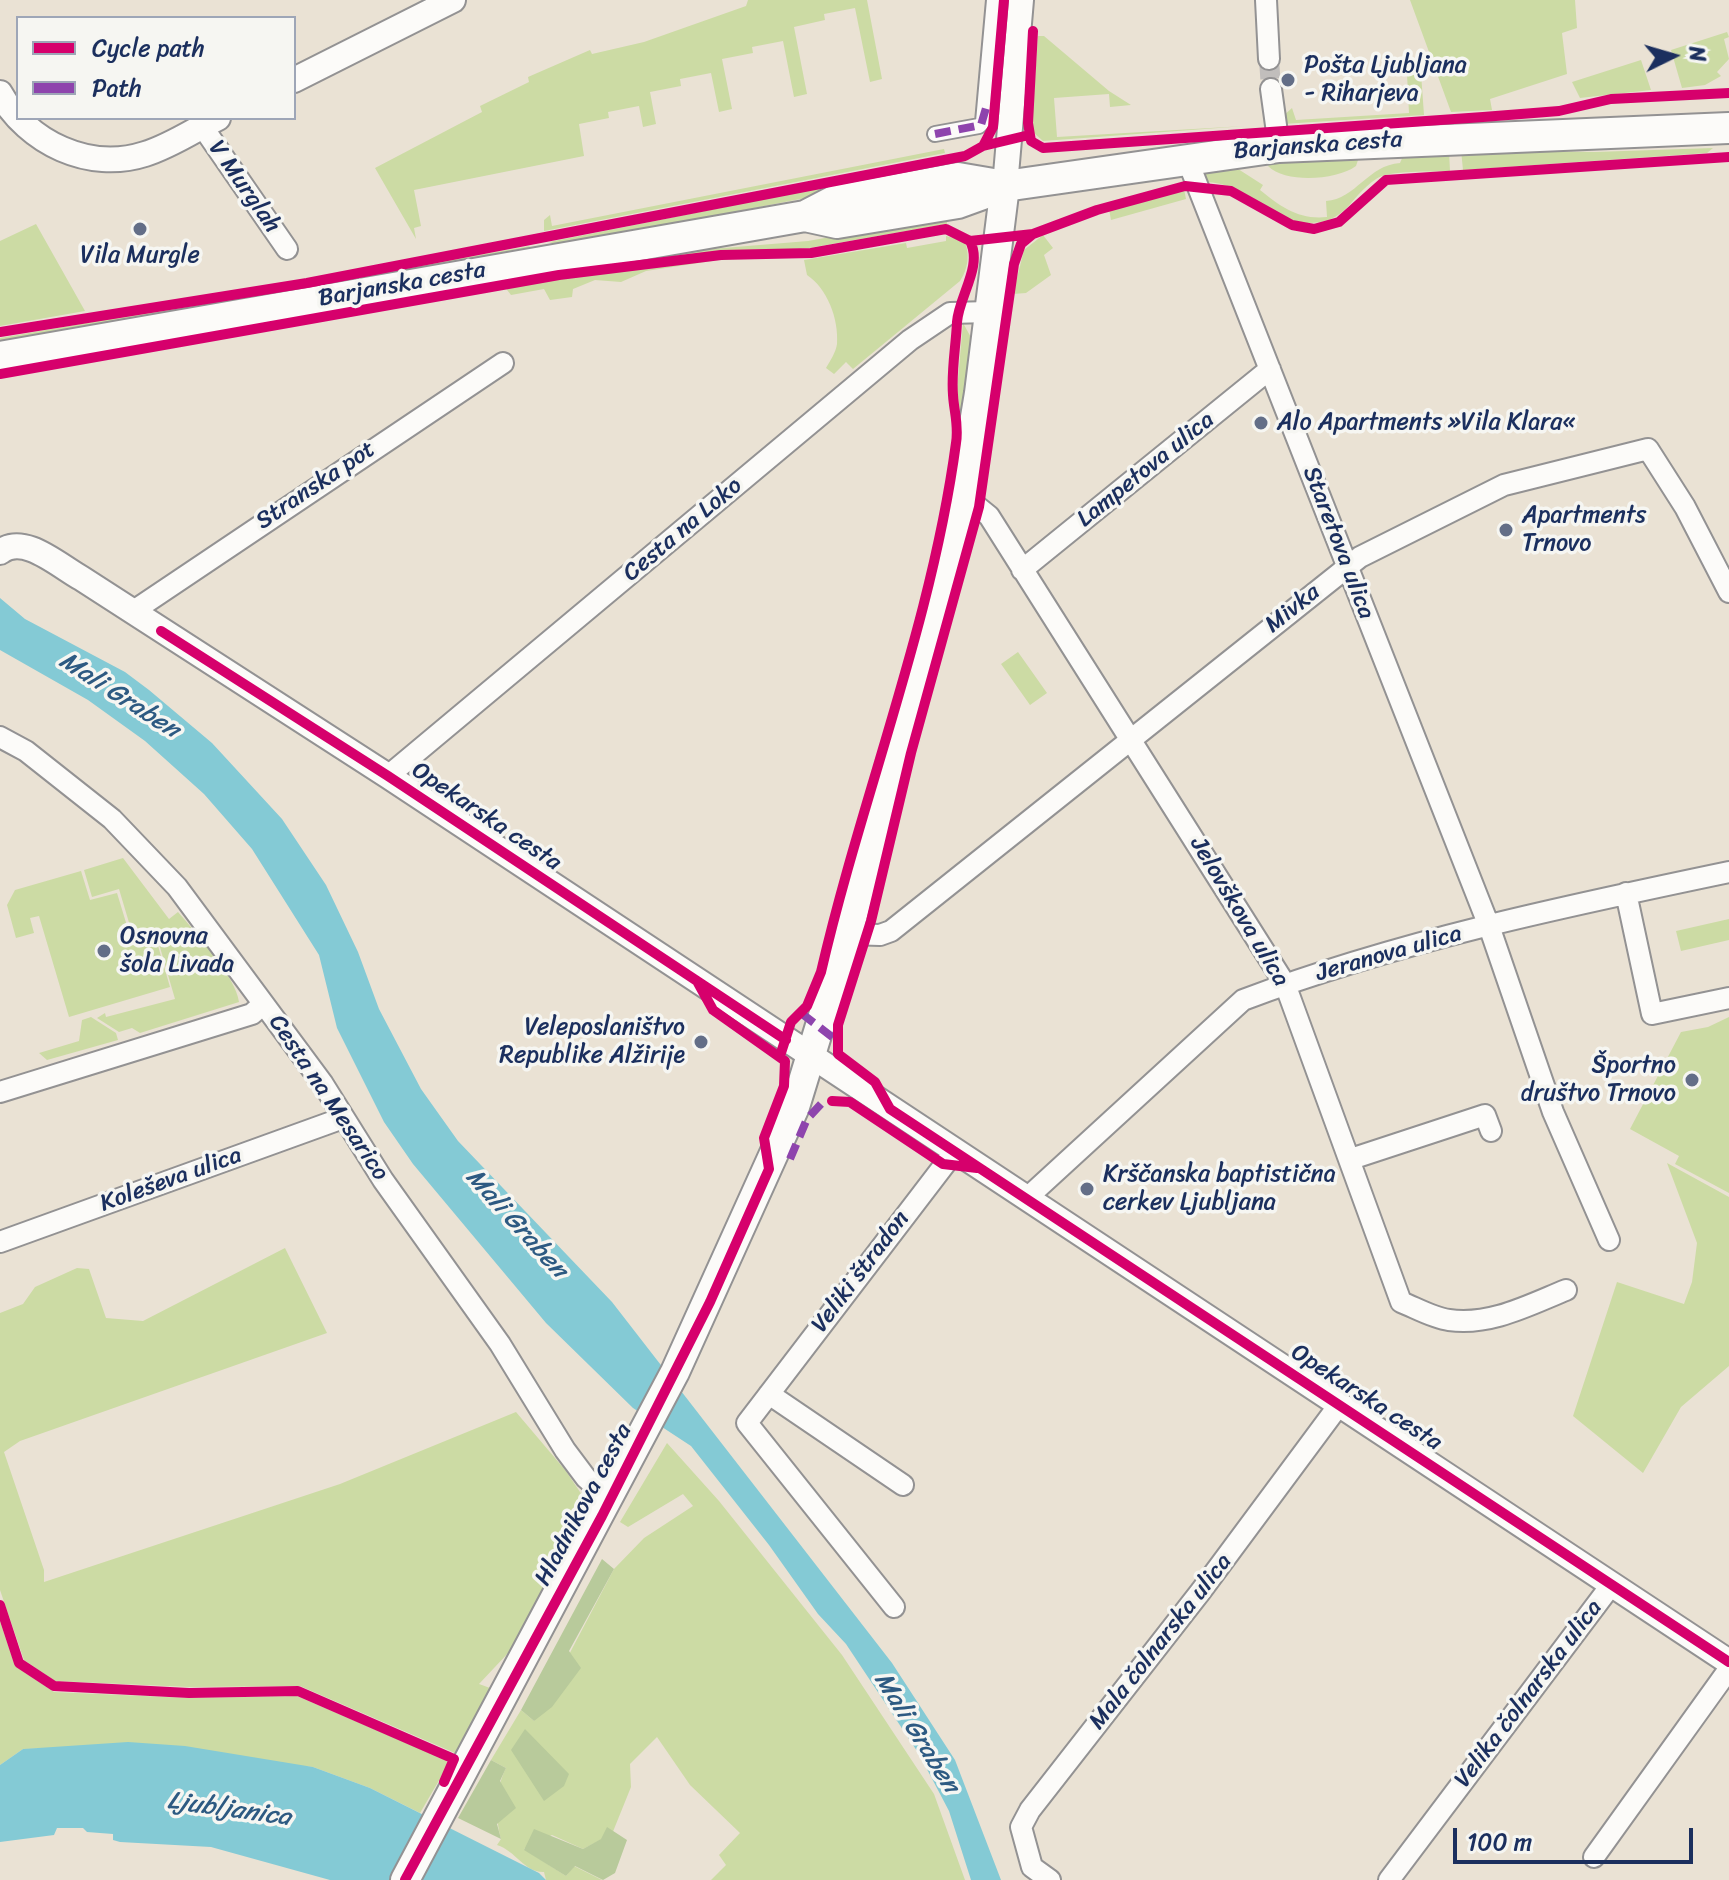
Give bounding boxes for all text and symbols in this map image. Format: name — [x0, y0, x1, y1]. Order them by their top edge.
legend — [16, 16, 296, 120]
north arrow — [1633, 16, 1713, 96]
text: Cycle path — [92, 27, 205, 69]
text: N — [1677, 45, 1717, 63]
place label: Pošta Ljubljana - Riharjeva — [1304, 52, 1467, 108]
text: Path — [92, 67, 142, 109]
marker: Pošta Ljubljana - Riharjeva — [1279, 71, 1297, 89]
street label: Barjanska cesta — [1233, 126, 1403, 166]
street label: V Murglah — [202, 135, 286, 239]
marker: Vila Murgle — [131, 220, 149, 238]
place label: Vila Murgle — [80, 242, 200, 270]
street label: Barjanska cesta — [316, 256, 488, 314]
street label: Lampetova ulica — [1072, 406, 1220, 534]
place label: Alo Apartments »Vila Klara« — [1277, 409, 1574, 437]
marker: Alo Apartments »Vila Klara« — [1252, 414, 1270, 432]
street label: Stranska pot — [251, 436, 381, 536]
street label: Staretova ulica — [1296, 463, 1380, 623]
street label: Cesta na Loko — [618, 472, 748, 588]
place label: Apartments Trnovo — [1522, 502, 1646, 558]
marker: Apartments Trnovo — [1497, 521, 1515, 539]
street label: Mivka — [1260, 578, 1326, 640]
water label: Mali Graben — [53, 646, 185, 746]
street label: Opekarska cesta — [406, 756, 566, 878]
street label: Jelovškova ulica — [1183, 832, 1295, 992]
street label: Jeranova ulica — [1313, 919, 1465, 989]
place label: Osnovna šola Livada — [120, 923, 234, 979]
marker: Osnovna šola Livada — [95, 942, 113, 960]
street label: Cesta na Mesarico — [262, 1010, 394, 1186]
place label: Veleposlaništvo Republike Alžirije — [499, 1014, 685, 1070]
marker: Veleposlaništvo Republike Alžirije — [692, 1033, 710, 1051]
place label: Športno društvo Trnovo — [1521, 1052, 1676, 1108]
marker: Športno društvo Trnovo — [1683, 1071, 1701, 1089]
street label: Koleševa ulica — [96, 1141, 246, 1219]
place label: Krščanska baptistična cerkev Ljubljana — [1103, 1161, 1336, 1217]
water label: Mali Graben — [459, 1163, 573, 1285]
marker: Krščanska baptistična cerkev Ljubljana — [1078, 1180, 1096, 1198]
street label: Veliki štradon — [806, 1205, 916, 1339]
street label: Opekarska cesta — [1285, 1338, 1447, 1458]
street label: Hladnikova cesta — [529, 1419, 639, 1591]
street label: Mala čolnarska ulica — [1083, 1548, 1239, 1736]
street label: Velika čolnarska ulica — [1449, 1595, 1609, 1793]
water label: Mali Graben — [867, 1667, 965, 1799]
water label: Ljubljanica — [165, 1786, 293, 1834]
scale bar — [1457, 1812, 1697, 1862]
text: 100 m — [1467, 1821, 1532, 1863]

